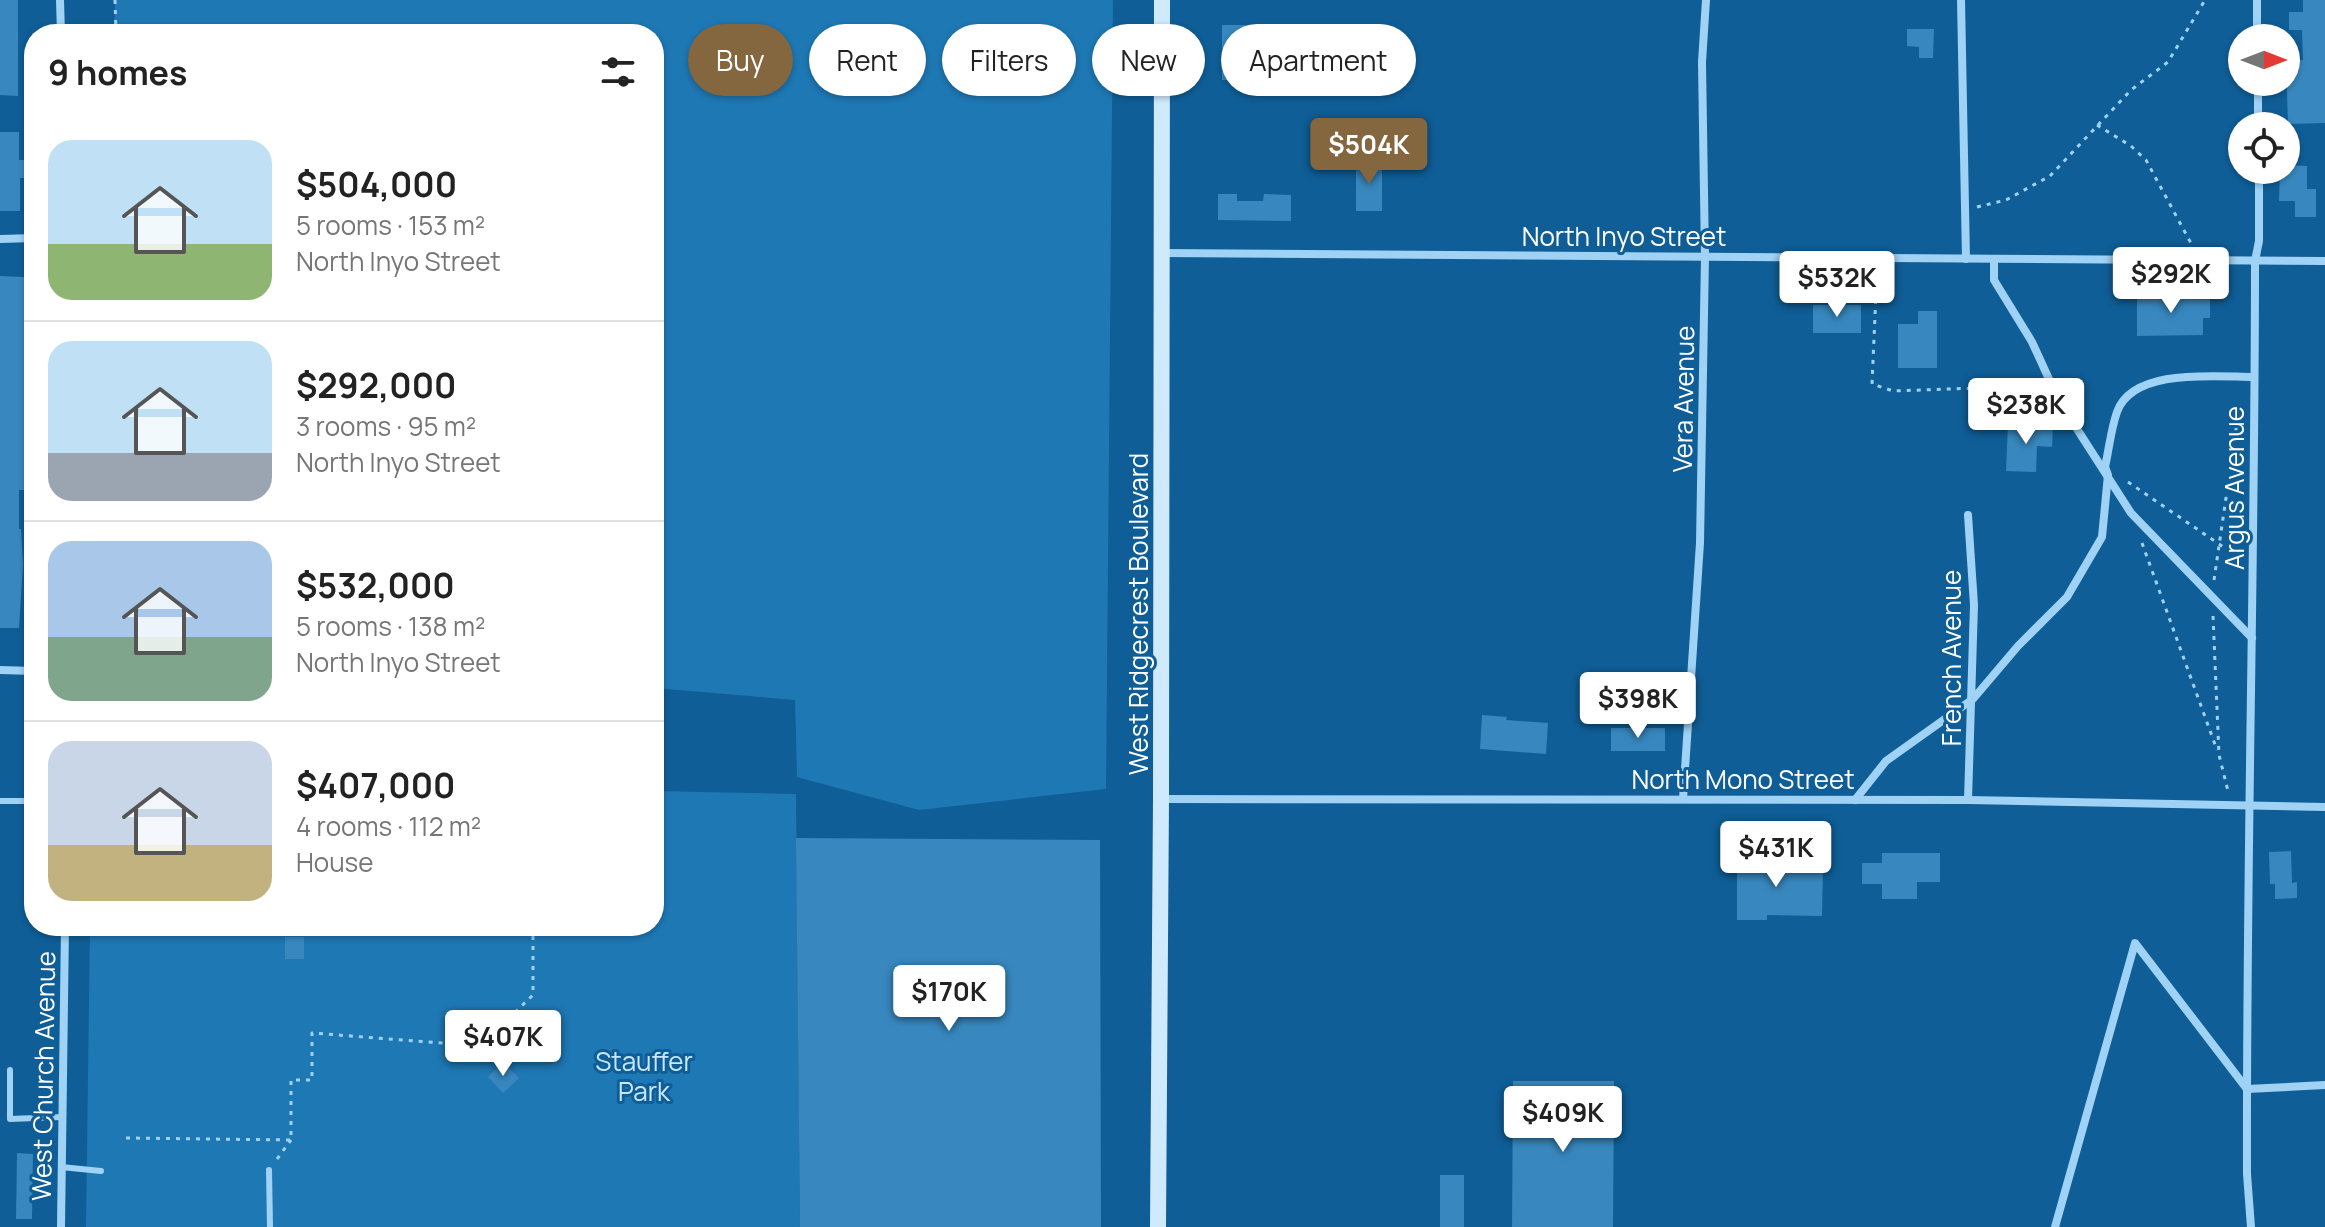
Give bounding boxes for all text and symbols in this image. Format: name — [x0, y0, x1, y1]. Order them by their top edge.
chip: Buy — [688, 24, 793, 96]
chip: Rent — [809, 24, 926, 96]
chip: Filters — [942, 24, 1076, 96]
chip: New — [1092, 24, 1205, 96]
chip: Apartment — [1221, 24, 1416, 96]
north arrow — [2228, 24, 2300, 96]
map controls — [2228, 24, 2300, 184]
text: 9 homes — [48, 49, 187, 95]
icon: filters — [596, 50, 640, 94]
button: locate — [2228, 112, 2300, 184]
pin: $504K — [1313, 118, 1425, 186]
text: $504K — [1328, 126, 1410, 162]
text: $504,000 — [296, 161, 457, 207]
icon: home — [112, 172, 208, 268]
text: 5 rooms · 153 m² — [296, 207, 485, 243]
street label: North Inyo Street — [1522, 218, 1726, 254]
text: North Inyo Street — [296, 243, 501, 279]
pin: $292K — [2115, 247, 2227, 315]
pin: $532K — [1781, 251, 1893, 319]
text: $292K — [2131, 255, 2211, 291]
text: $532K — [1798, 259, 1877, 295]
street label: Vera Avenue — [1664, 325, 1702, 473]
text: $292,000 — [296, 362, 456, 408]
icon: home — [112, 373, 208, 469]
pin: $238K — [1970, 378, 2082, 446]
text: $238K — [1986, 386, 2066, 422]
street label: Argus Avenue — [2216, 406, 2252, 570]
text: 3 rooms · 95 m² — [296, 408, 476, 444]
text: North Inyo Street — [296, 444, 501, 480]
street label: West Ridgecrest Boulevard — [1120, 453, 1156, 775]
text: $532,000 — [296, 562, 455, 608]
street label: French Avenue — [1933, 570, 1969, 746]
icon: home — [112, 573, 208, 669]
text: 5 rooms · 138 m² — [296, 608, 485, 644]
text: North Inyo Street — [296, 644, 501, 680]
pin: $398K — [1582, 672, 1694, 740]
text: $398K — [1598, 680, 1678, 716]
street label: North Mono Street — [1631, 761, 1855, 797]
text: $407,000 — [296, 762, 455, 808]
icon: home — [112, 773, 208, 869]
text: 4 rooms · 112 m² — [296, 808, 481, 844]
pin: $431K — [1720, 821, 1832, 889]
text: $431K — [1738, 829, 1814, 865]
text: House — [296, 844, 373, 880]
street label: West Church Avenue — [23, 951, 63, 1201]
pin: $170K — [893, 965, 1005, 1033]
text: $170K — [911, 973, 987, 1009]
pin: $407K — [447, 1010, 559, 1078]
text: $407K — [463, 1018, 543, 1054]
park label: Stauffer Park — [595, 1043, 693, 1109]
pin: $409K — [1507, 1086, 1619, 1154]
text: $409K — [1522, 1094, 1604, 1130]

